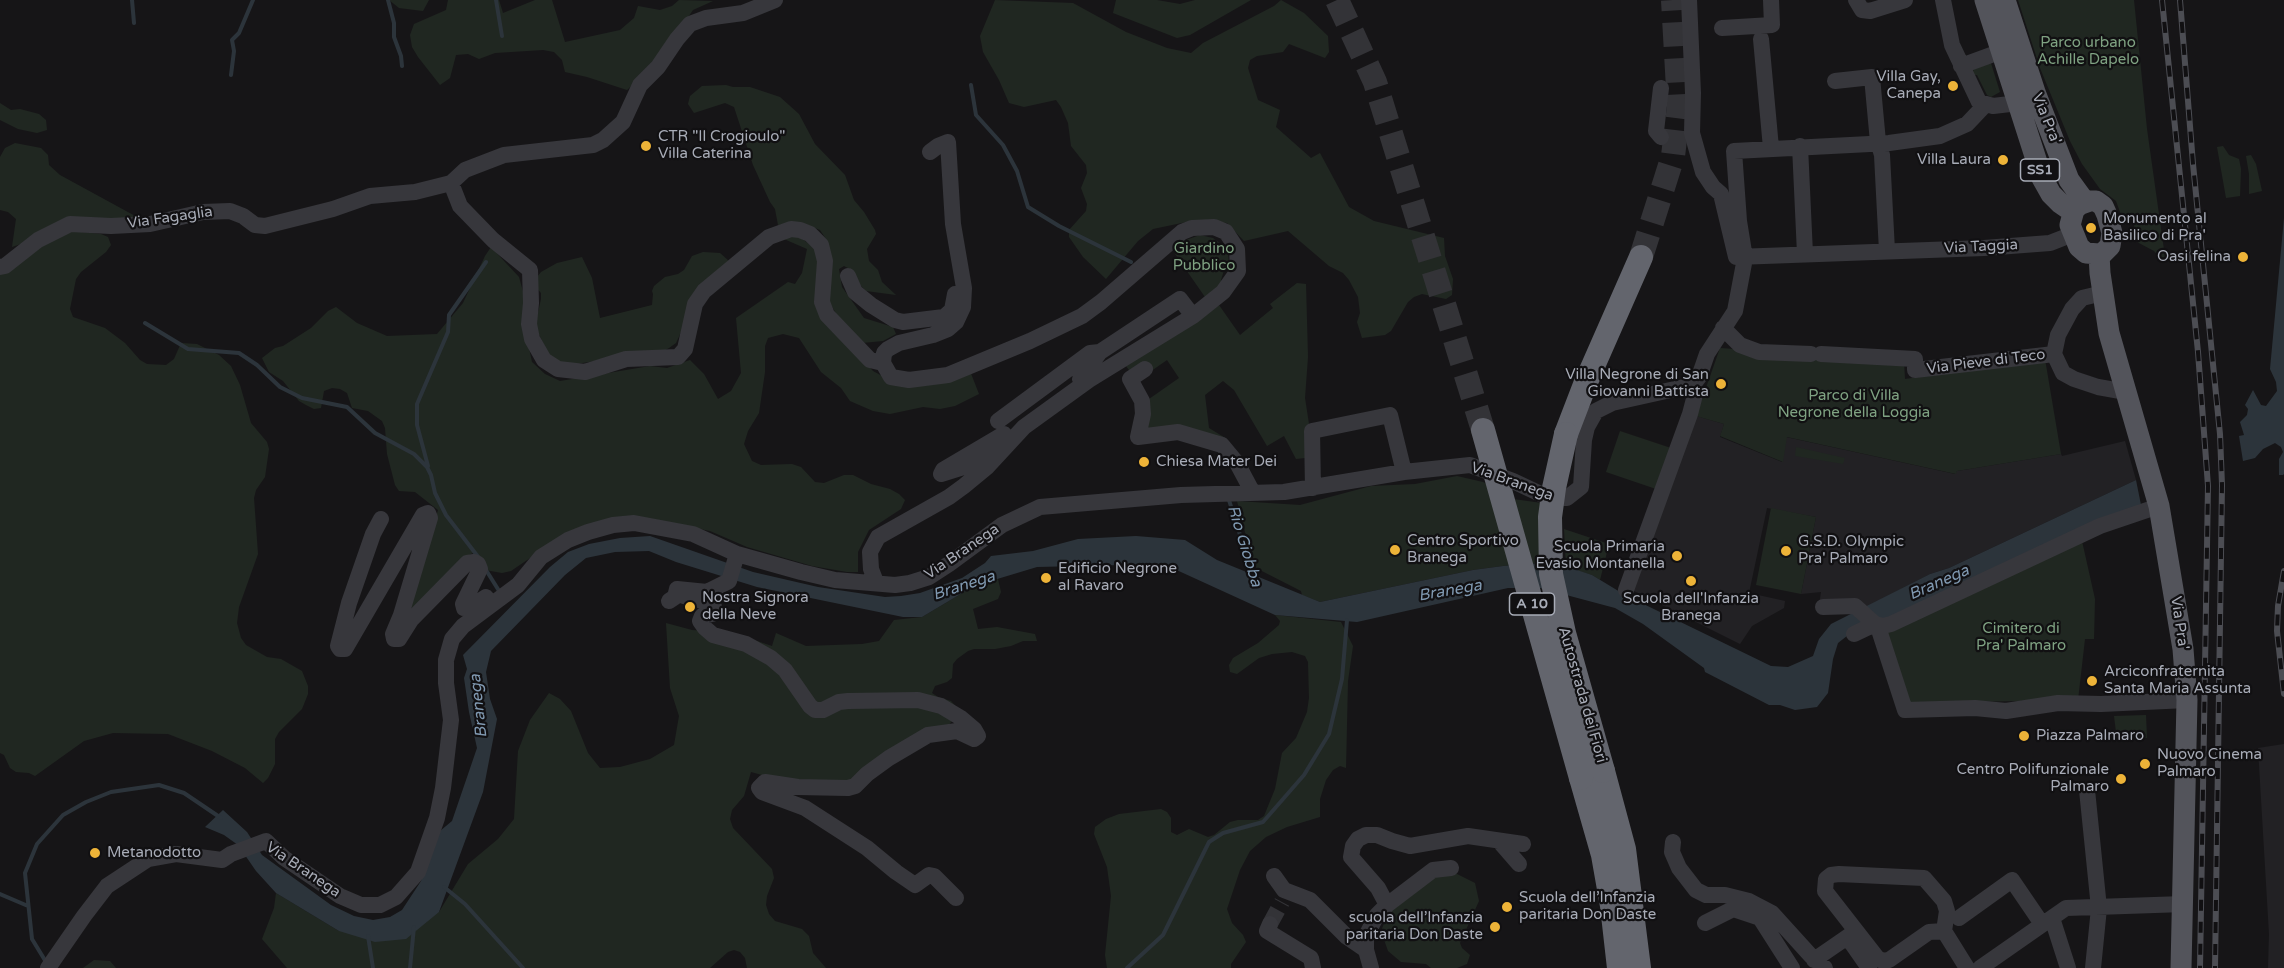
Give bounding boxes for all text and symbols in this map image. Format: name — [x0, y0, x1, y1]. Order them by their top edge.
park label: Parco urbano Achille Dapelo — [2037, 34, 2139, 69]
place label: Villa Gay, Canepa — [1876, 68, 1941, 103]
marker: Villa Gay, Canepa — [1946, 79, 1960, 93]
street label: Via Pra' — [2028, 91, 2064, 147]
place label: CTR "Il Crogioulo" Villa Caterina — [658, 128, 785, 163]
marker: CTR "Il Crogioulo" Villa Caterina — [639, 139, 653, 153]
place label: Villa Laura — [1917, 151, 1991, 169]
marker: Villa Laura — [1996, 153, 2010, 167]
road number: SS1 — [2020, 159, 2060, 181]
street label: Via Fagaglia — [126, 203, 214, 233]
place label: Monumento al Basilico di Pra' — [2103, 210, 2207, 245]
marker: Monumento al Basilico di Pra' — [2084, 221, 2098, 235]
street label: Via Taggia — [1944, 236, 2018, 258]
park label: Giardino Pubblico — [1173, 240, 1235, 275]
place label: Oasi felina — [2157, 248, 2231, 266]
marker: Oasi felina — [2236, 250, 2250, 264]
street label: Via Pieve di Teco — [1926, 346, 2046, 378]
place label: Villa Negrone di San Giovanni Battista — [1565, 366, 1709, 401]
marker: Villa Negrone di San Giovanni Battista — [1714, 377, 1728, 391]
park label: Parco di Villa Negrone della Loggia — [1778, 387, 1930, 422]
place label: Chiesa Mater Dei — [1156, 453, 1277, 471]
marker: Chiesa Mater Dei — [1137, 455, 1151, 469]
street label: Via Branega — [1468, 459, 1556, 505]
water label: Rio Giobba — [1223, 503, 1265, 589]
street label: Via Branega — [921, 520, 1003, 584]
place label: Centro Sportivo Branega — [1407, 532, 1519, 567]
place label: G.S.D. Olympic Pra' Palmaro — [1798, 533, 1904, 568]
place label: Scuola Primaria Evasio Montanella — [1535, 538, 1665, 573]
marker: Centro Sportivo Branega — [1388, 543, 1402, 557]
marker: G.S.D. Olympic Pra' Palmaro — [1779, 544, 1793, 558]
marker: Scuola Primaria Evasio Montanella — [1670, 549, 1684, 563]
place label: Edificio Negrone al Ravaro — [1058, 560, 1177, 595]
water label: Branega — [1906, 561, 1972, 605]
water label: Branega — [931, 567, 997, 605]
marker: Edificio Negrone al Ravaro — [1039, 571, 1053, 585]
marker: Scuola dell'Infanzia Branega — [1684, 574, 1698, 588]
water label: Branega — [1417, 576, 1483, 606]
place label: Nostra Signora della Neve — [702, 589, 809, 624]
place label: Scuola dell'Infanzia Branega — [1623, 590, 1759, 625]
road number: A 10 — [1510, 593, 1555, 615]
street label: Via Pra' — [2166, 595, 2192, 651]
marker: Nostra Signora della Neve — [683, 600, 697, 614]
park label: Cimitero di Pra' Palmaro — [1976, 620, 2066, 655]
street label: Autostrada dei Fiori — [1554, 625, 1610, 765]
place label: Arciconfraternita Santa Maria Assunta — [2104, 663, 2251, 698]
water label: Branega — [466, 673, 492, 739]
marker: Arciconfraternita Santa Maria Assunta — [2085, 674, 2099, 688]
place label: Piazza Palmaro — [2036, 727, 2144, 745]
marker: Piazza Palmaro — [2017, 729, 2031, 743]
place label: Nuovo Cinema Palmaro — [2157, 746, 2262, 781]
marker: Nuovo Cinema Palmaro — [2138, 757, 2152, 771]
place label: Centro Polifunzionale Palmaro — [1957, 761, 2109, 796]
marker: Centro Polifunzionale Palmaro — [2114, 772, 2128, 786]
street label: Via Branega — [262, 838, 344, 902]
place label: Metanodotto — [107, 844, 201, 862]
marker: Metanodotto — [88, 846, 102, 860]
place label: Scuola dell’Infanzia paritaria Don Daste — [1519, 889, 1656, 924]
marker: Scuola dell’Infanzia paritaria Don Daste — [1500, 900, 1514, 914]
place label: scuola dell’Infanzia paritaria Don Daste — [1346, 909, 1483, 944]
marker: scuola dell’Infanzia paritaria Don Daste — [1488, 920, 1502, 934]

